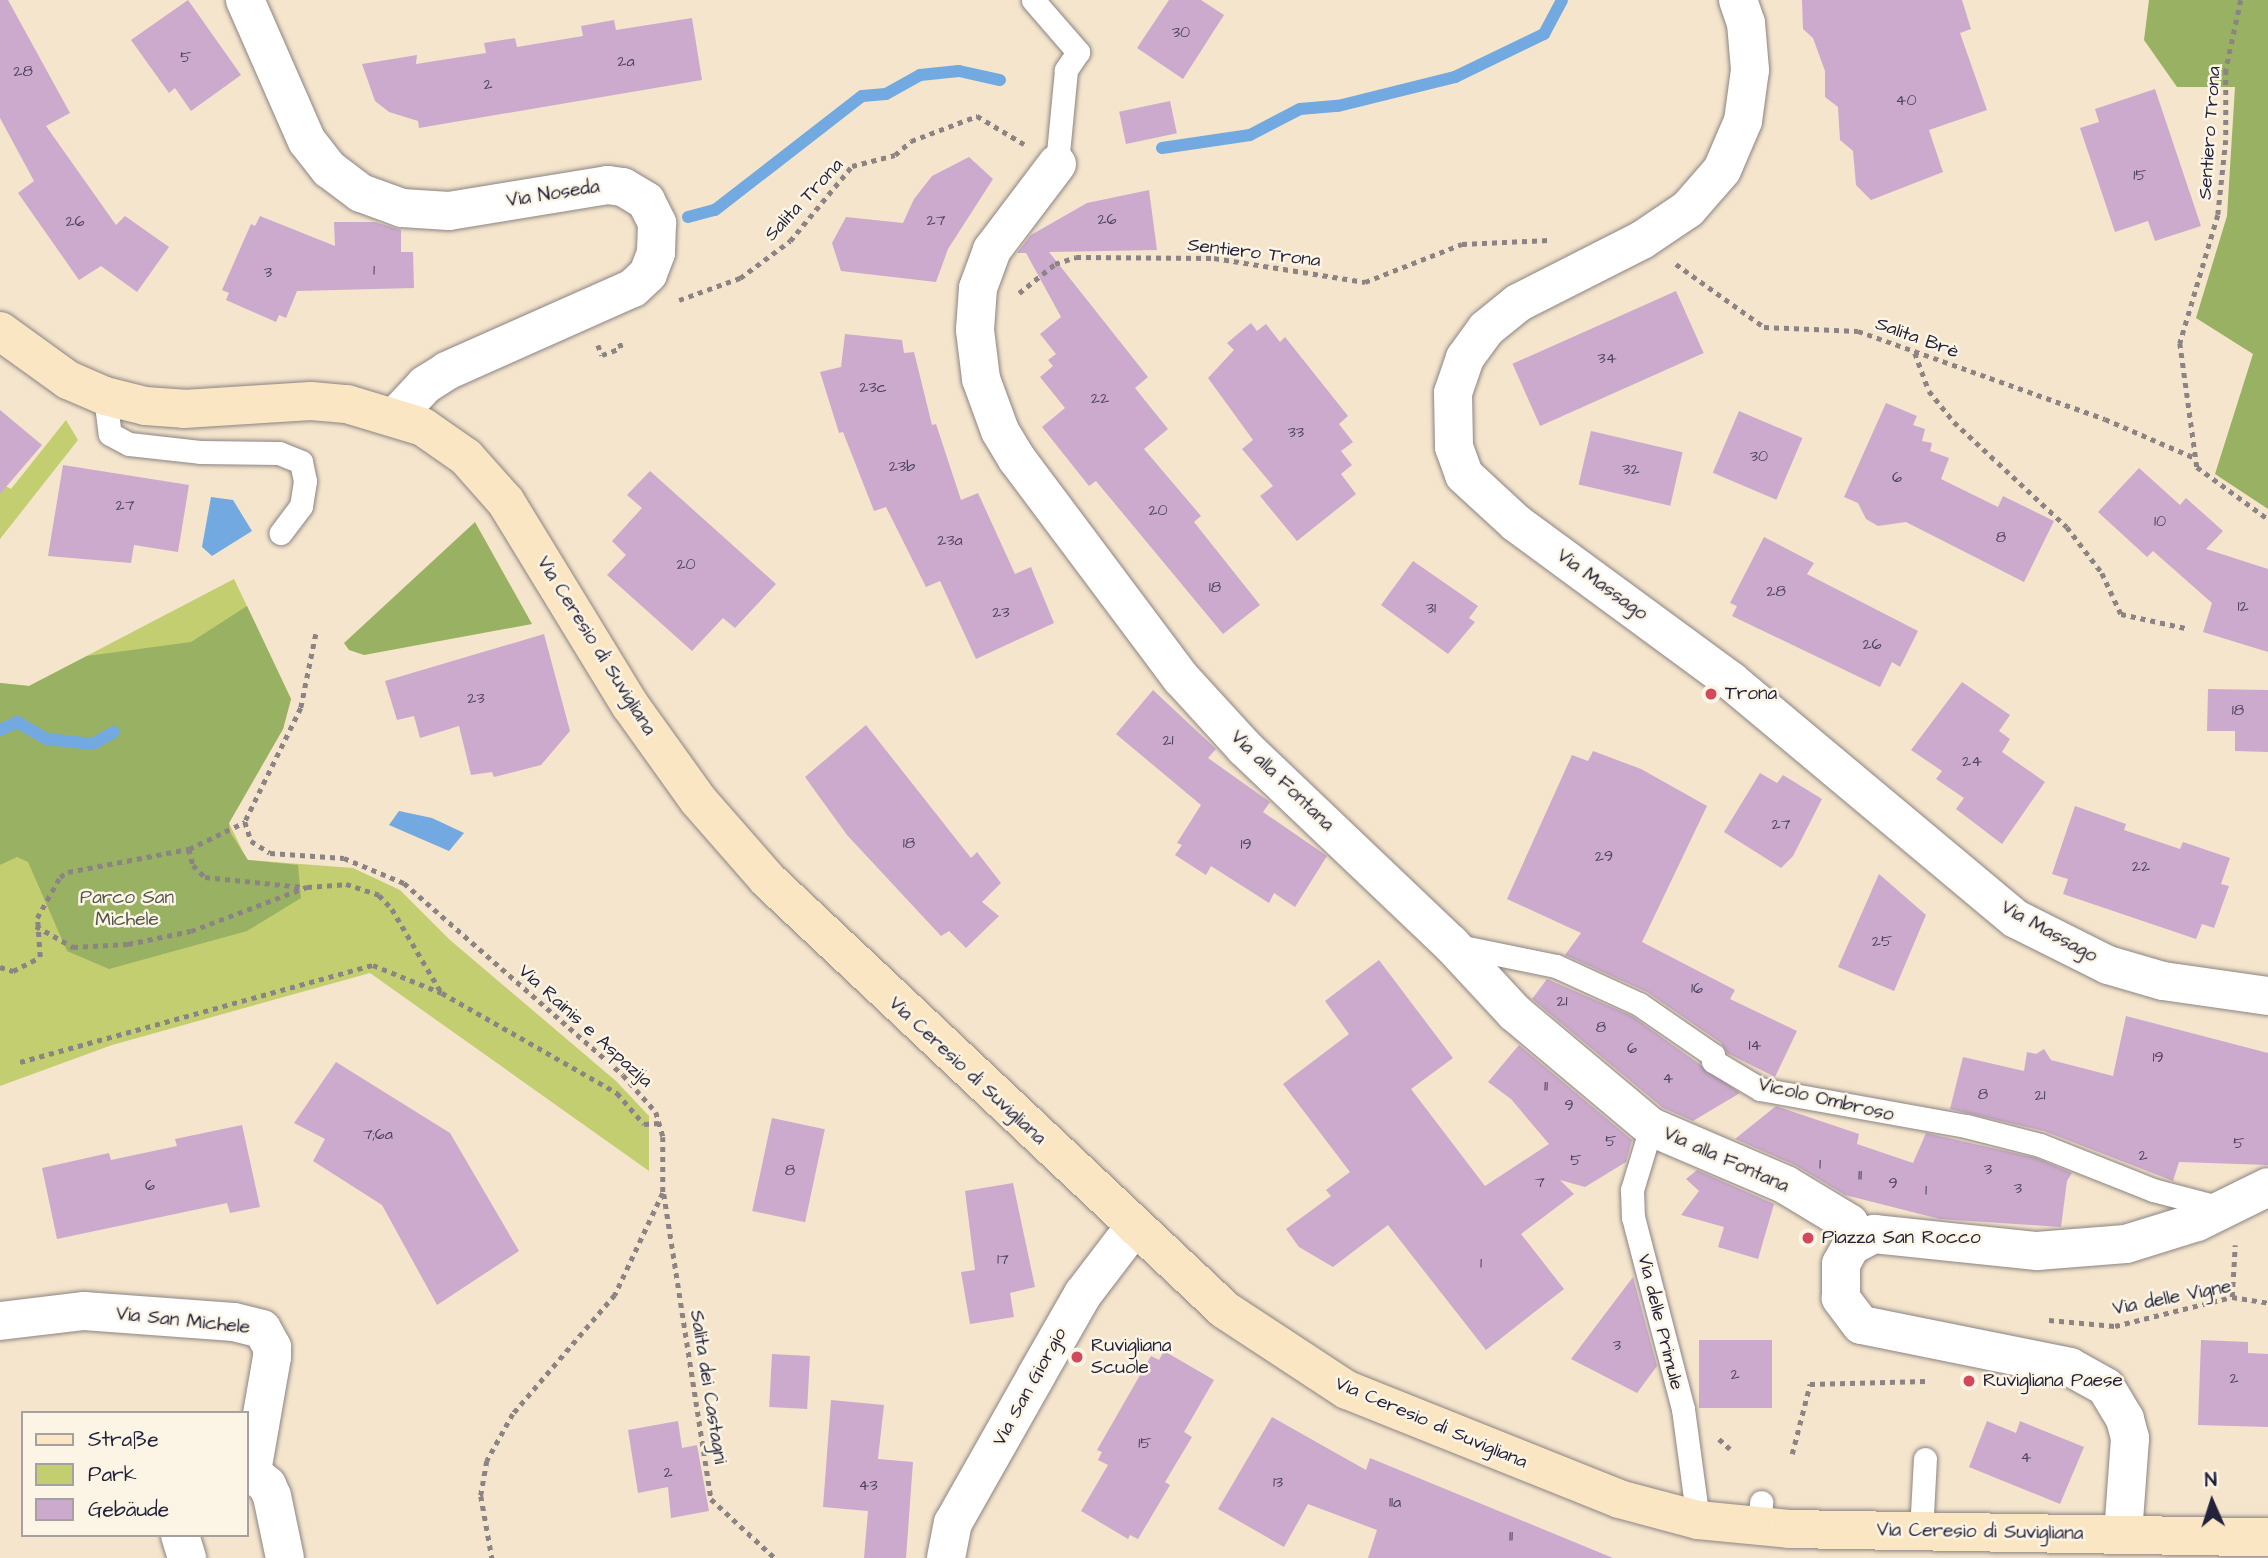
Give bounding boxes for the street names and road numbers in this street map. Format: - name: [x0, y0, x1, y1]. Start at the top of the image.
- street label: Sentiero Trona: [2194, 65, 2226, 201]
- street label: Salita Trona: [760, 154, 848, 246]
- street label: Via Noseda: [505, 175, 601, 213]
- street label: Sentiero Trona: [1186, 234, 1322, 272]
- street label: Salita Brè: [1872, 312, 1962, 364]
- street label: Via Massago: [1552, 544, 1652, 626]
- street label: Via Ceresio di Suvigliana: [532, 552, 660, 740]
- street label: Via alla Fontana: [1226, 726, 1338, 836]
- street label: Via Massago: [1997, 896, 2101, 968]
- street label: Via Rainis e Aspazija: [513, 960, 657, 1092]
- street label: Via Ceresio di Suvigliana: [884, 992, 1050, 1150]
- street label: Vicolo Ombroso: [1756, 1073, 1896, 1127]
- street label: Via alla Fontana: [1660, 1122, 1792, 1198]
- street label: Via delle Primule: [1632, 1252, 1688, 1392]
- street label: Via delle Vigne: [2111, 1275, 2233, 1321]
- street label: Via San Michele: [115, 1303, 251, 1339]
- street label: Salita dei Castagni: [685, 1308, 731, 1466]
- street label: Via San Giorgio: [988, 1324, 1072, 1450]
- street label: Via Ceresio di Suvigliana: [1331, 1372, 1531, 1474]
- street label: Via Ceresio di Suvigliana: [1877, 1519, 2083, 1545]

